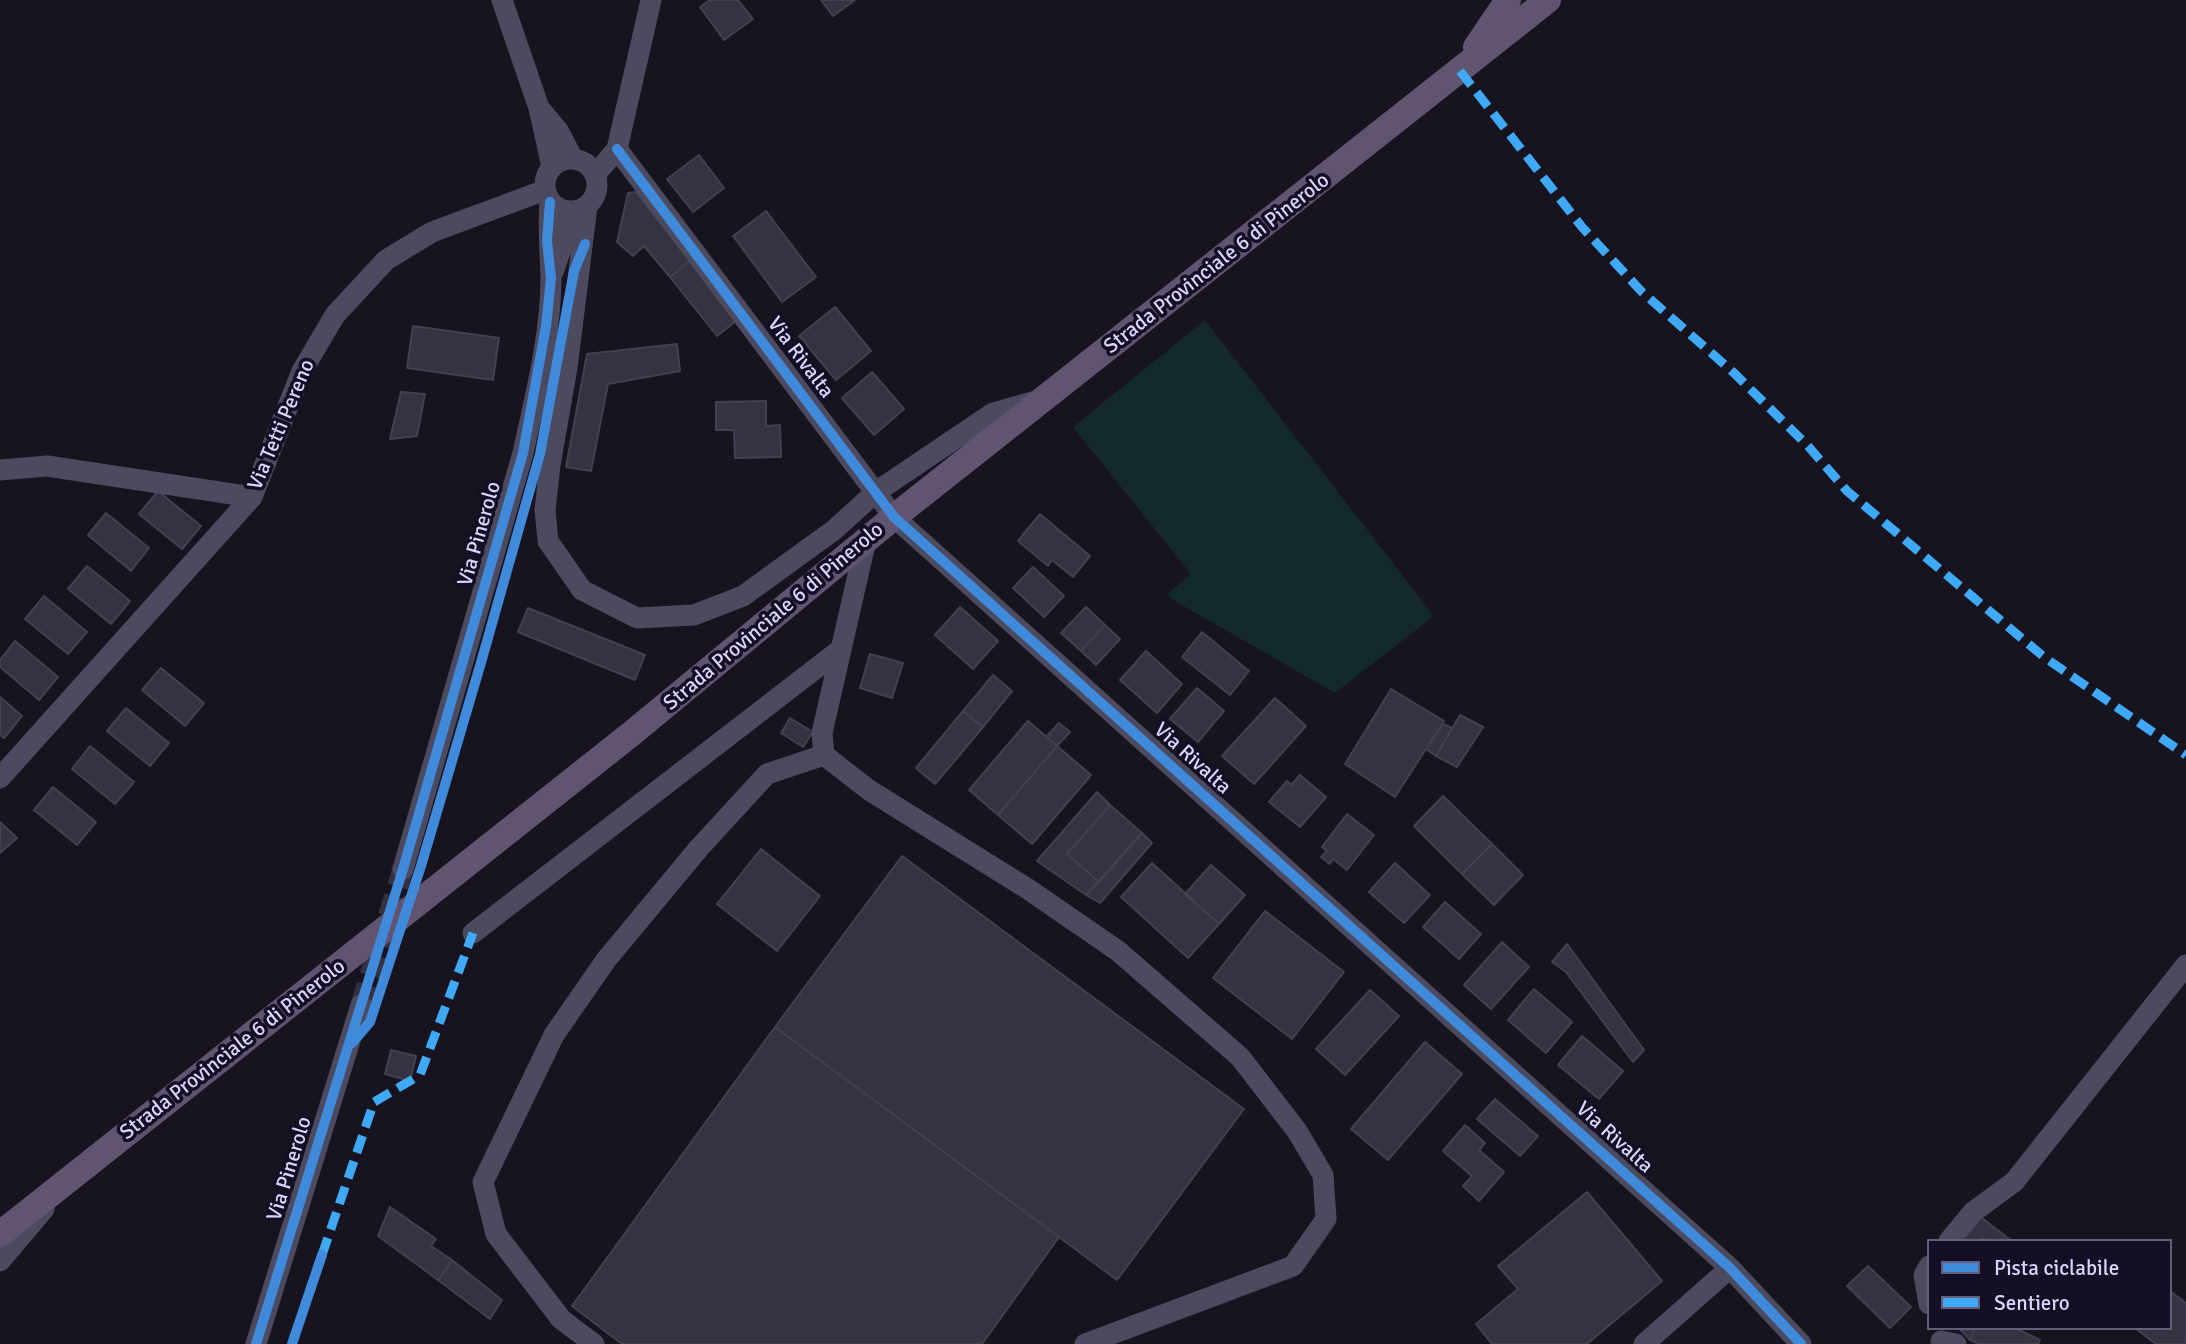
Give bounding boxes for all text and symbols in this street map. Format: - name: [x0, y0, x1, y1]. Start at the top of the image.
- street label: Strada Provinciale 6 di Pinerolo: [1099, 168, 1335, 360]
- street label: Via Rivalta: [761, 312, 839, 404]
- street label: Via Tetti Pereno: [243, 356, 321, 494]
- street label: Via Pinerolo: [453, 479, 507, 589]
- street label: Strada Provinciale 6 di Pinerolo: [659, 518, 889, 716]
- street label: Via Rivalta: [1148, 718, 1236, 800]
- street label: Strada Provinciale 6 di Pinerolo: [115, 954, 351, 1146]
- street label: Via Rivalta: [1570, 1097, 1658, 1179]
- street label: Via Pinerolo: [262, 1114, 318, 1224]
- legend: [1927, 1239, 2172, 1330]
- text: Pista ciclabile: [1994, 1255, 2119, 1281]
- text: Sentiero: [1994, 1290, 2070, 1316]

